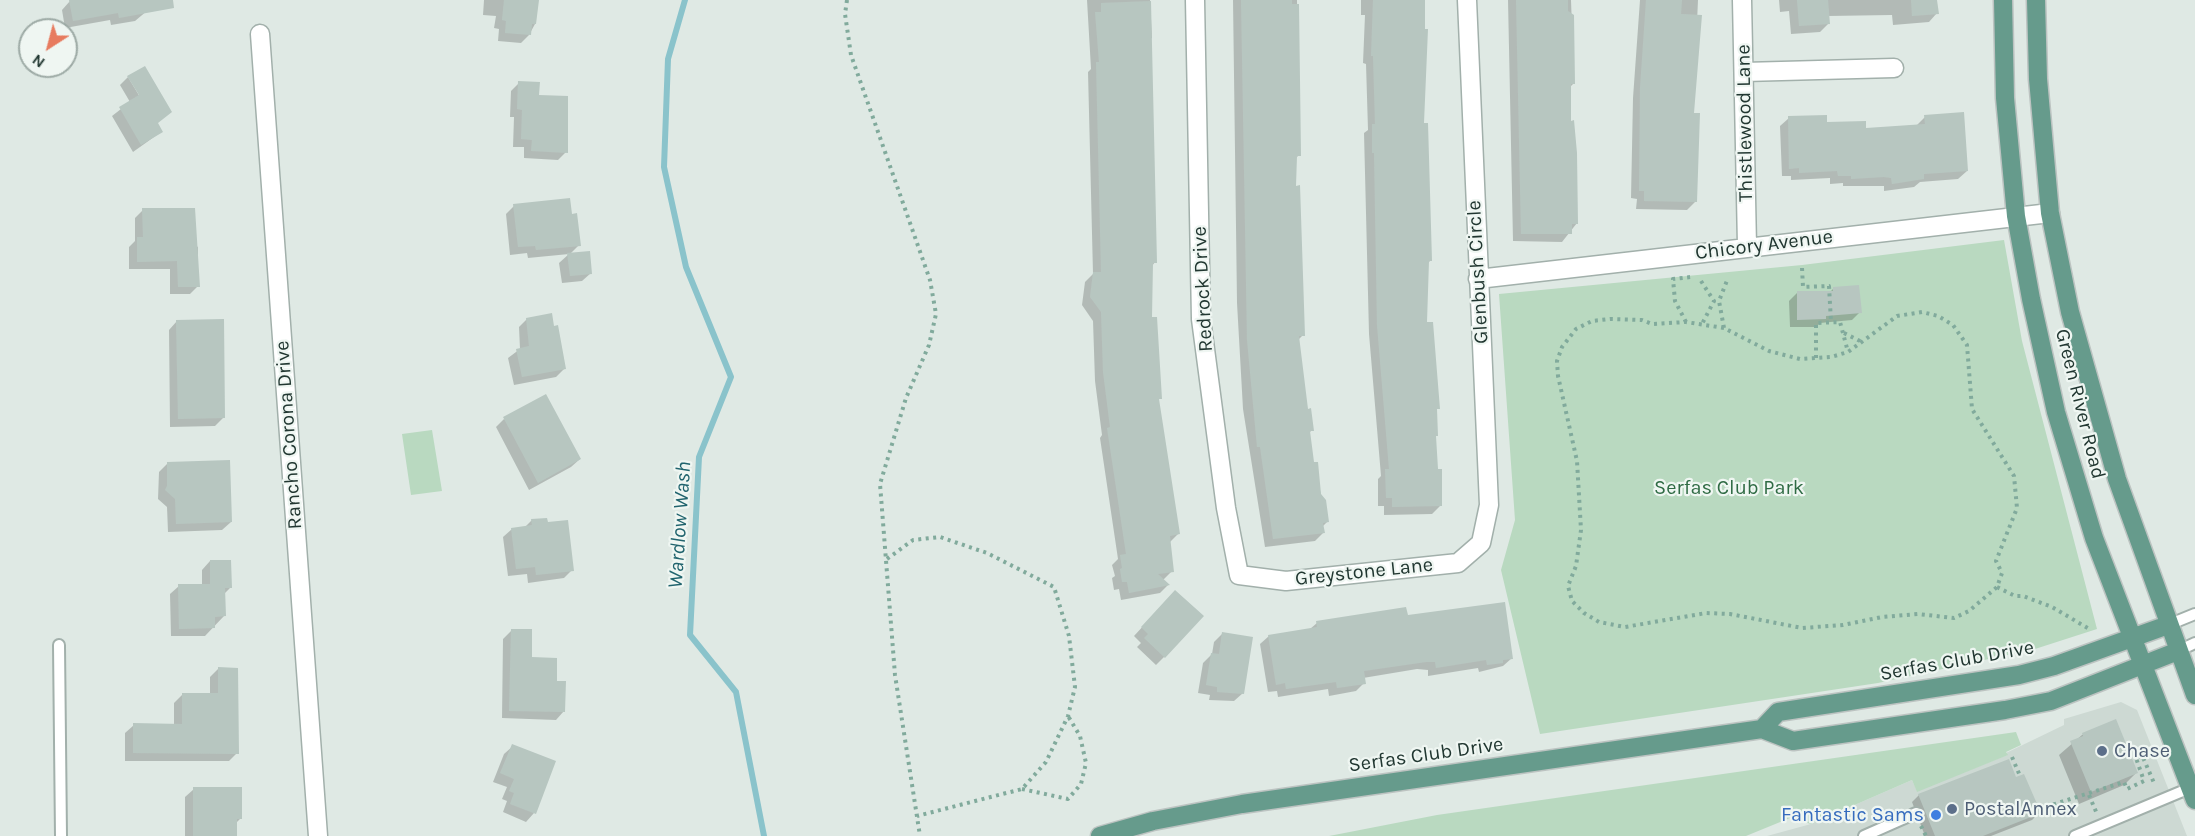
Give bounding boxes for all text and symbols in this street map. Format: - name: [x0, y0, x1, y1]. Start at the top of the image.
- north arrow: [18, 18, 78, 78]
- street label: Thistlewood Lane: [1732, 44, 1758, 202]
- text: N: [28, 50, 49, 72]
- street label: Glenbush Circle: [1462, 200, 1494, 344]
- street label: Chicory Avenue: [1694, 225, 1834, 265]
- street label: Redrock Drive: [1188, 226, 1218, 352]
- street label: Green River Road: [2050, 326, 2110, 482]
- street label: Rancho Corona Drive: [270, 340, 308, 530]
- water label: Wardlow Wash: [663, 461, 697, 589]
- park label: Serfas Club Park: [1654, 476, 1804, 500]
- street label: Greystone Lane: [1294, 553, 1434, 591]
- street label: Serfas Club Drive: [1878, 636, 2036, 686]
- street label: Serfas Club Drive: [1347, 732, 1505, 778]
- place label: Chase: [2114, 739, 2170, 763]
- marker: Chase: [2095, 744, 2109, 758]
- place label: PostalAnnex: [1964, 797, 2077, 821]
- marker: PostalAnnex: [1945, 802, 1959, 816]
- place label: Fantastic Sams: [1781, 803, 1924, 827]
- marker: Fantastic Sams: [1929, 808, 1943, 822]

